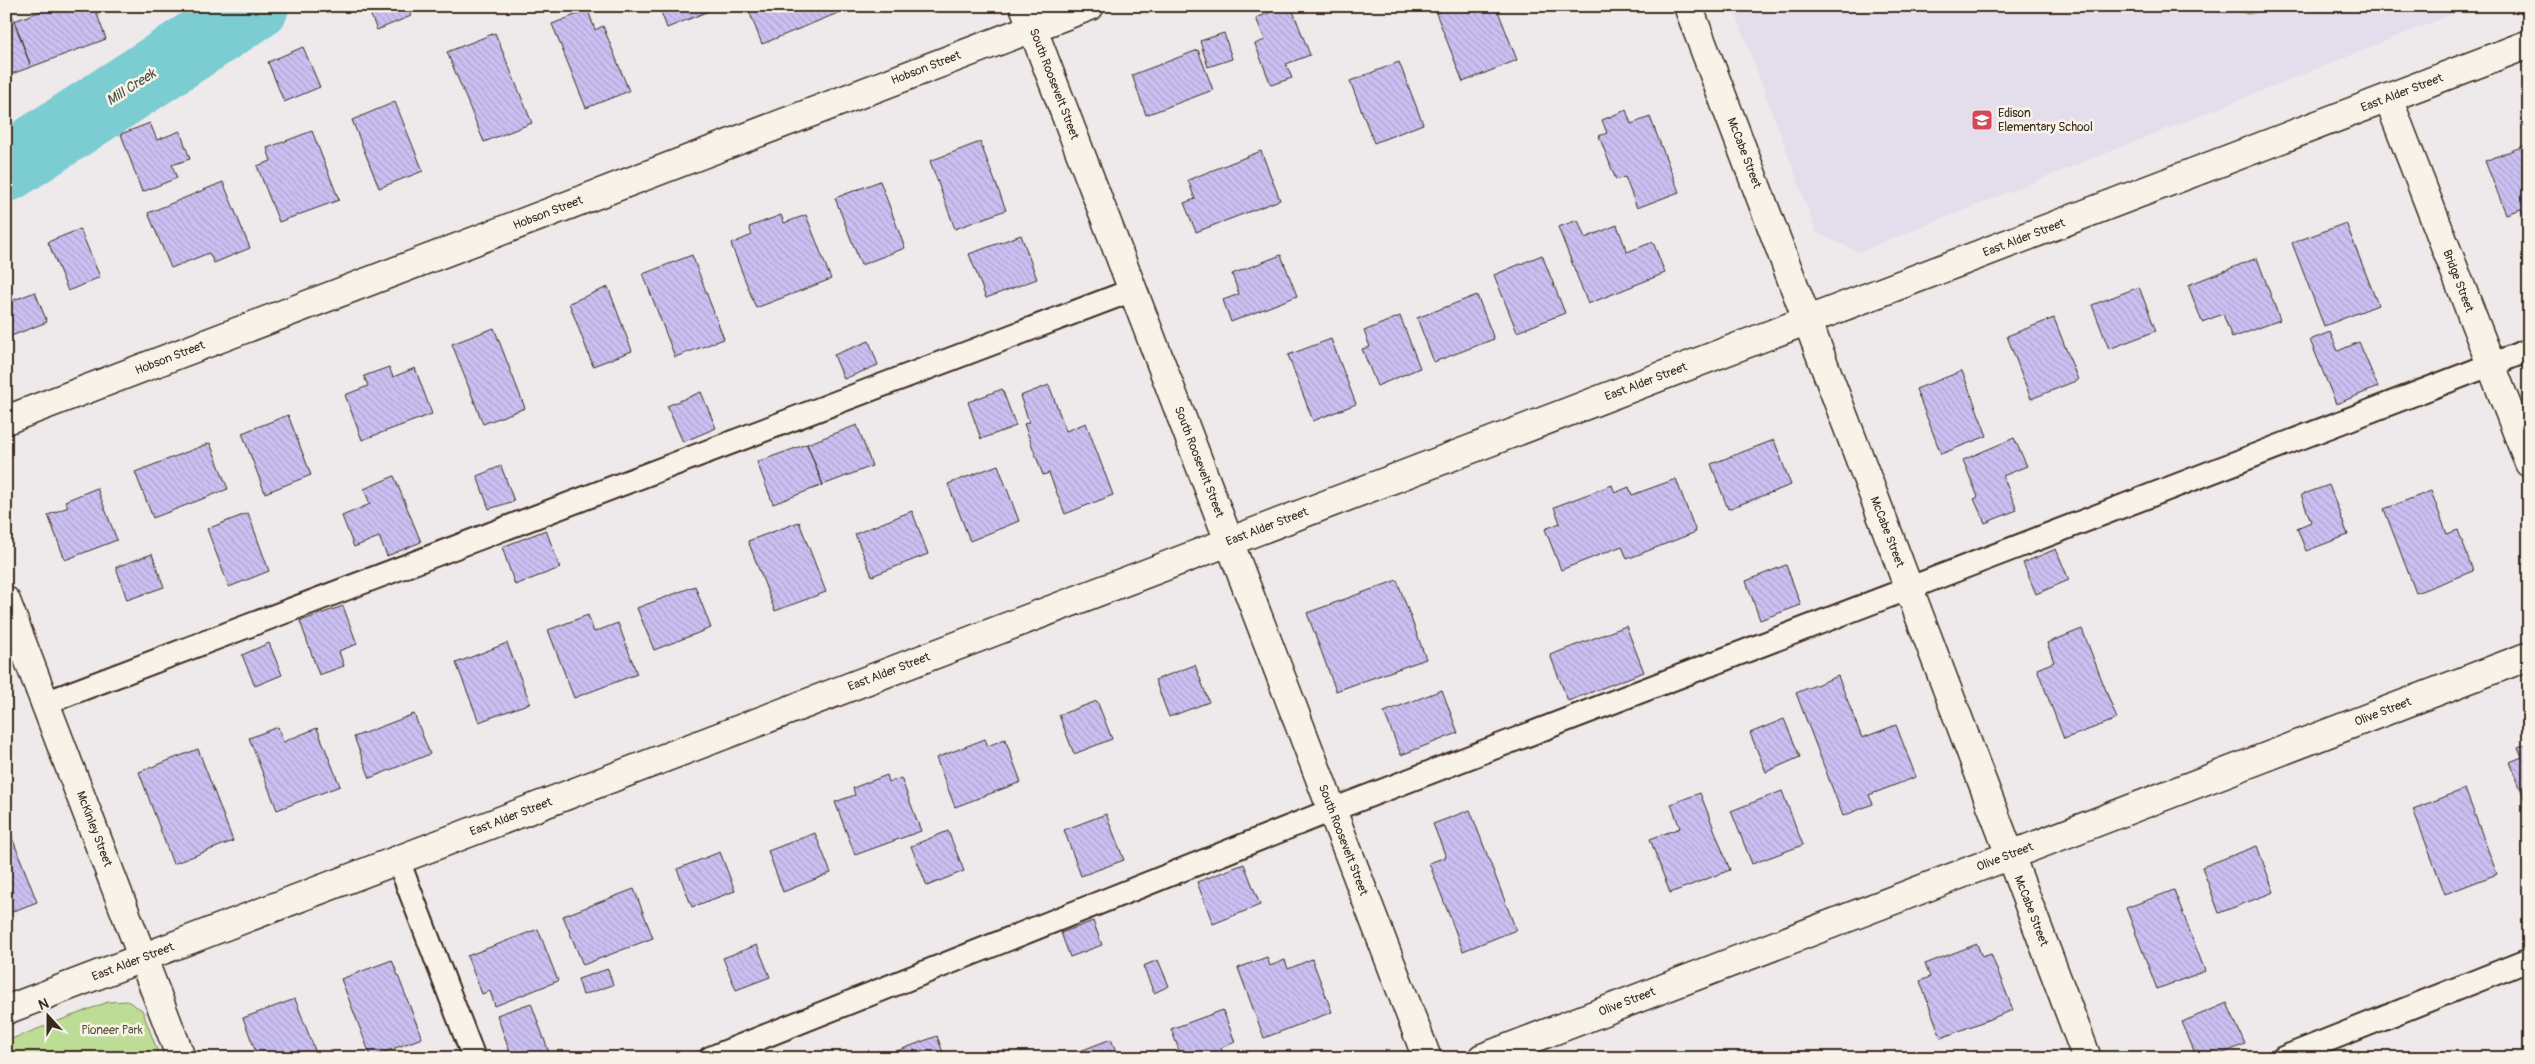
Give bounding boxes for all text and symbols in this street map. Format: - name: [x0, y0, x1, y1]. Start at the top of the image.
- street label: South Roosevelt Street: [1026, 26, 1082, 142]
- street label: Hobson Street: [889, 48, 963, 88]
- water label: Mill Creek: [103, 64, 160, 109]
- street label: East Alder Street: [2359, 70, 2445, 116]
- place label: Edison Elementary School: [1998, 106, 2093, 135]
- school or university icon: Edison Elementary School: [1970, 108, 1994, 132]
- street label: McCabe Street: [1724, 115, 1764, 191]
- street label: Hobson Street: [511, 193, 585, 233]
- street label: East Alder Street: [1981, 215, 2067, 261]
- street label: Bridge Street: [2439, 247, 2477, 315]
- street label: Hobson Street: [133, 338, 207, 378]
- street label: East Alder Street: [1603, 359, 1689, 405]
- street label: South Roosevelt Street: [1171, 404, 1227, 520]
- street label: McCabe Street: [1867, 494, 1907, 570]
- street label: East Alder Street: [1224, 504, 1310, 550]
- street label: East Alder Street: [846, 649, 932, 695]
- street label: Olive Street: [2353, 694, 2414, 730]
- street label: South Roosevelt Street: [1315, 782, 1371, 898]
- street label: McKinley Street: [73, 789, 115, 869]
- street label: East Alder Street: [468, 794, 554, 840]
- street label: Olive Street: [1975, 839, 2036, 875]
- street label: McCabe Street: [2011, 873, 2051, 949]
- street label: East Alder Street: [90, 939, 176, 985]
- street label: Olive Street: [1597, 984, 1658, 1020]
- north arrow: [22, 992, 72, 1042]
- text: N: [36, 995, 51, 1014]
- park label: Pioneer Park: [81, 1023, 143, 1038]

